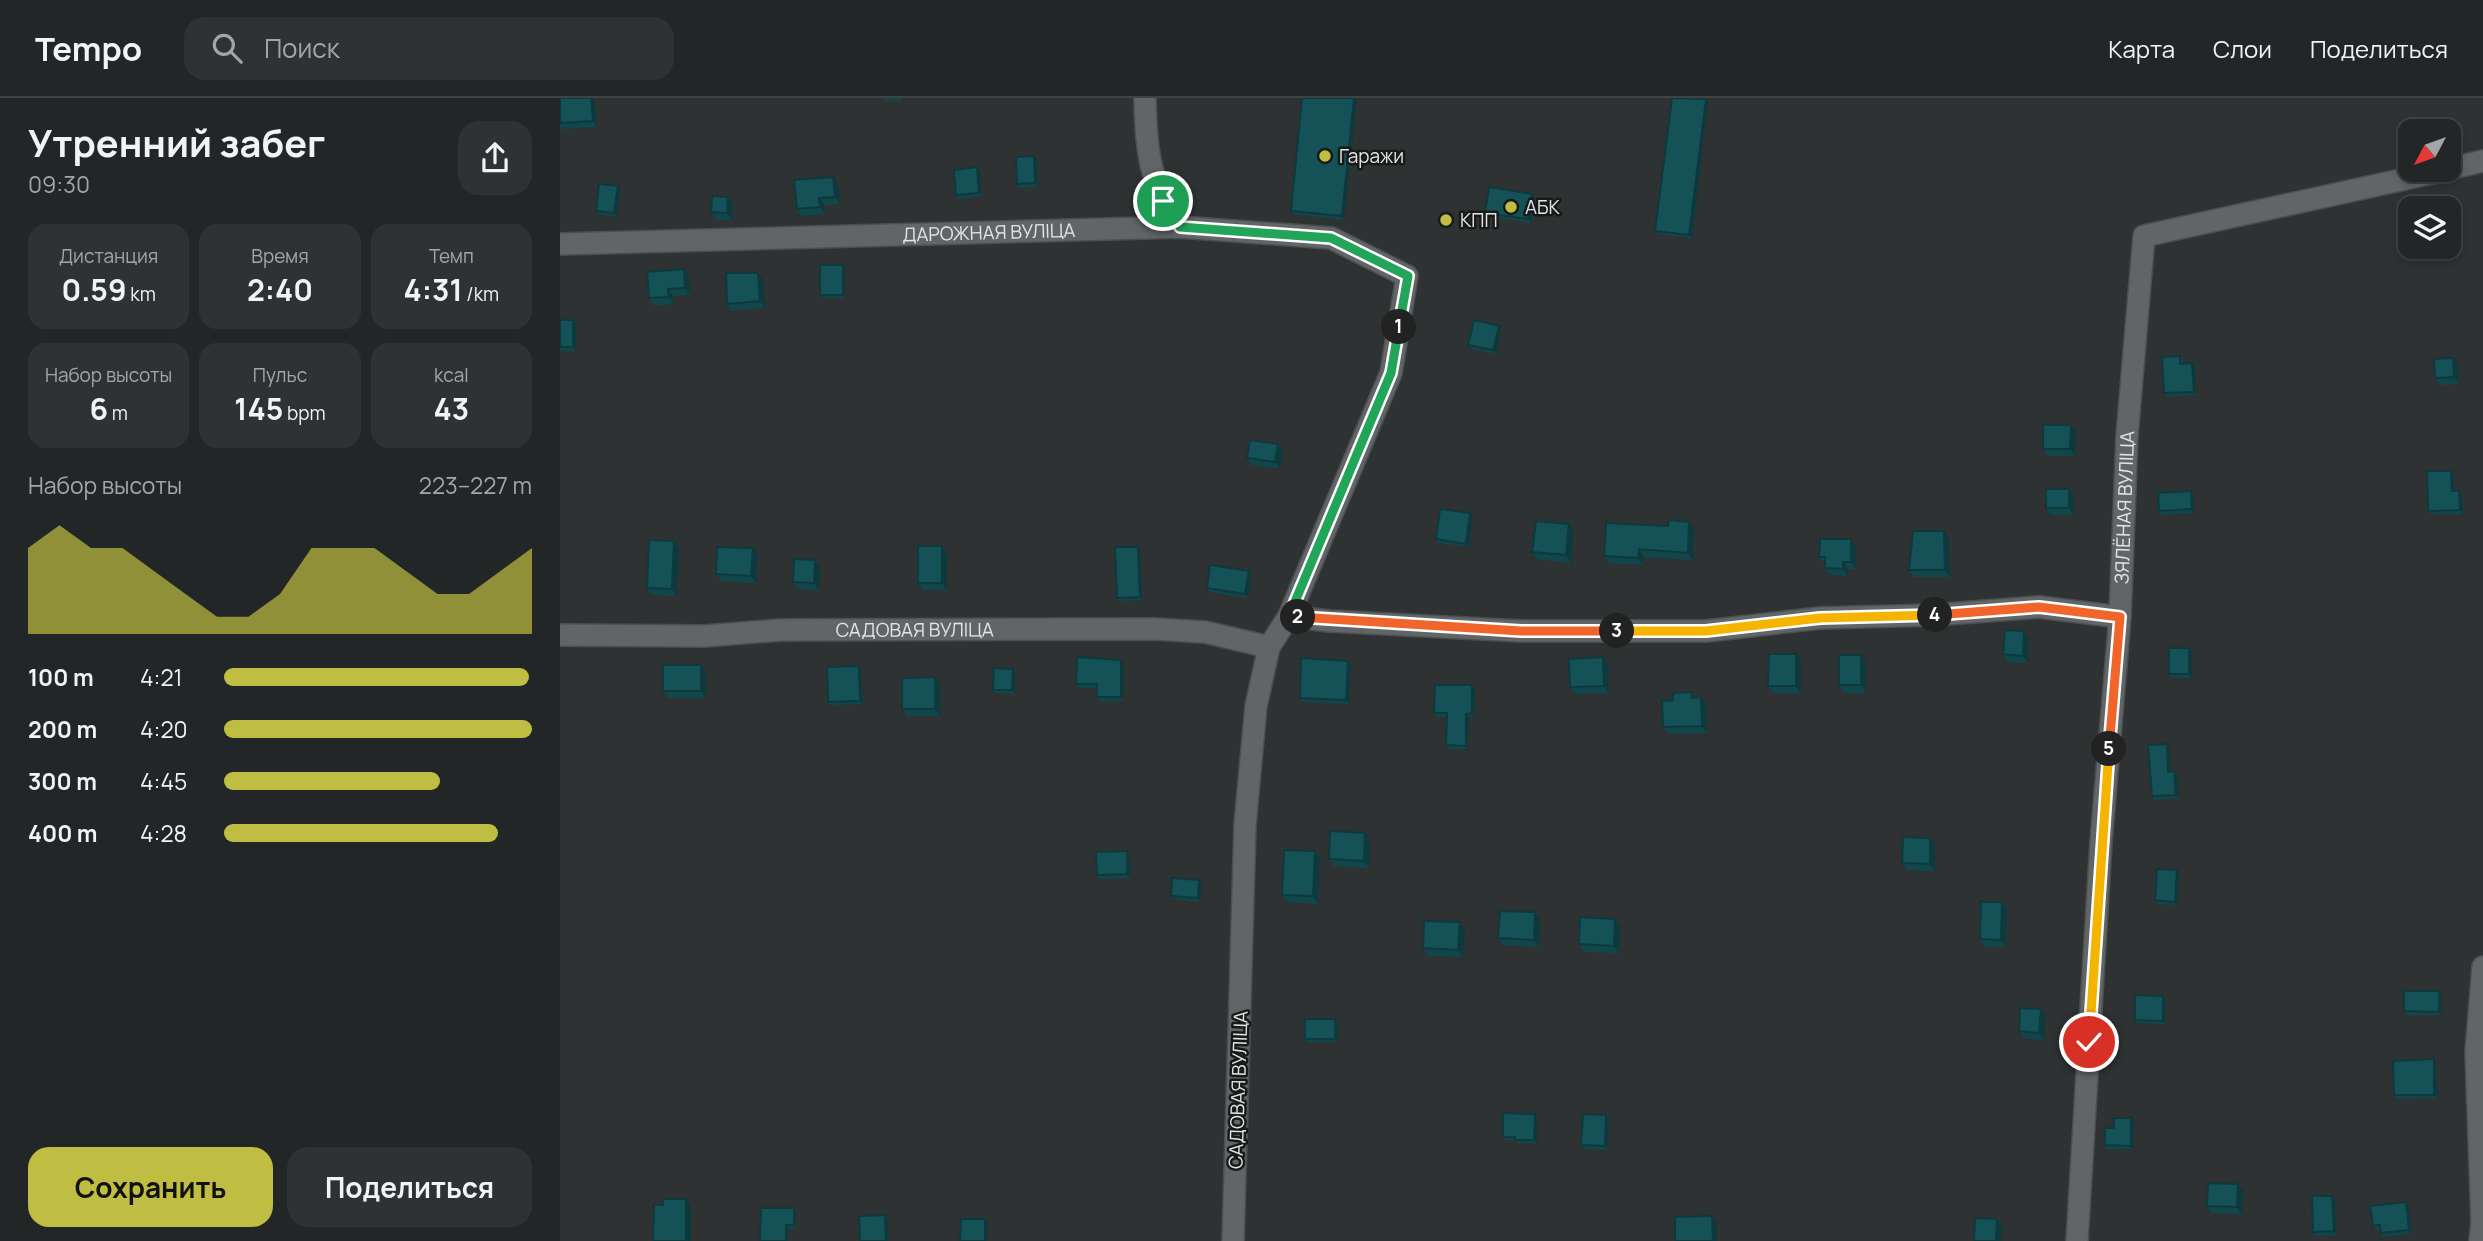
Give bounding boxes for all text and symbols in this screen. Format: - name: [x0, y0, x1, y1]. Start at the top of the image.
- search box: [184, 17, 674, 80]
- text: Tempo: [35, 26, 142, 71]
- icon: search: [208, 29, 246, 67]
- text: Поиск: [264, 30, 340, 66]
- text: Карта: [2108, 32, 2175, 65]
- text: Слои: [2213, 32, 2272, 65]
- text: Поделиться: [2310, 32, 2448, 65]
- text: Утренний забег: [28, 116, 325, 168]
- north arrow: [2398, 119, 2460, 182]
- map controls: [2398, 119, 2461, 259]
- button: share: [458, 121, 532, 195]
- place label: Гаражи: [1339, 143, 1404, 169]
- marker: Гаражи: [1317, 148, 1333, 164]
- text: 09:30: [28, 168, 90, 200]
- pin: [1133, 171, 1193, 231]
- icon: arrive: [1144, 182, 1182, 220]
- place label: АБК: [1525, 194, 1561, 220]
- button: layers: [2398, 196, 2461, 259]
- marker: АБК: [1503, 199, 1519, 215]
- place label: КПП: [1460, 207, 1498, 233]
- marker: КПП: [1438, 212, 1454, 228]
- street label: ДАРОЖНАЯ ВУЛІЦА: [902, 217, 1076, 248]
- text: Дистанция: [59, 243, 158, 269]
- text: Время: [251, 243, 309, 269]
- text: Темп: [429, 243, 474, 269]
- text: 0.59: [61, 269, 127, 310]
- text: 2:40: [247, 269, 313, 310]
- text: 4:31: [403, 269, 463, 310]
- text: km: [127, 281, 156, 307]
- text: /km: [463, 281, 499, 307]
- pin: 1: [1382, 310, 1416, 344]
- text: 1: [1394, 313, 1403, 339]
- text: Набор высоты: [45, 362, 172, 388]
- text: Пульс: [253, 362, 307, 388]
- text: kcal: [434, 362, 469, 388]
- text: 6: [89, 388, 108, 429]
- text: 145: [234, 388, 283, 429]
- text: 43: [433, 388, 469, 429]
- text: m: [108, 400, 128, 426]
- text: bpm: [283, 400, 326, 426]
- street label: ЗЯЛЁНАЯ ВУЛІЦА: [2108, 430, 2140, 585]
- text: Набор высоты: [28, 469, 182, 501]
- text: 223–227 m: [419, 469, 532, 501]
- pin: 4: [1918, 598, 1952, 632]
- pin: 2: [1280, 600, 1316, 634]
- text: 4: [1929, 601, 1940, 627]
- text: 2: [1292, 603, 1303, 629]
- pin: 3: [1600, 614, 1634, 648]
- street label: САДОВАЯ ВУЛІЦА: [836, 616, 994, 643]
- text: 3: [1611, 617, 1622, 643]
- text: 100 m: [28, 661, 94, 693]
- text: 4:21: [140, 661, 183, 693]
- text: 200 m: [28, 713, 97, 745]
- text: 4:20: [140, 713, 188, 745]
- pin: 5: [2092, 732, 2126, 766]
- text: 5: [2103, 735, 2114, 761]
- text: 300 m: [28, 765, 97, 797]
- text: 4:45: [140, 765, 187, 797]
- text: 400 m: [28, 817, 98, 849]
- text: 4:28: [140, 817, 187, 849]
- street label: САДОВАЯ ВУЛІЦА: [1222, 1011, 1254, 1169]
- pin: [2059, 1012, 2119, 1072]
- icon: check: [2070, 1023, 2108, 1061]
- button: Сохранить: [28, 1147, 273, 1227]
- button: Поделиться: [287, 1147, 532, 1227]

